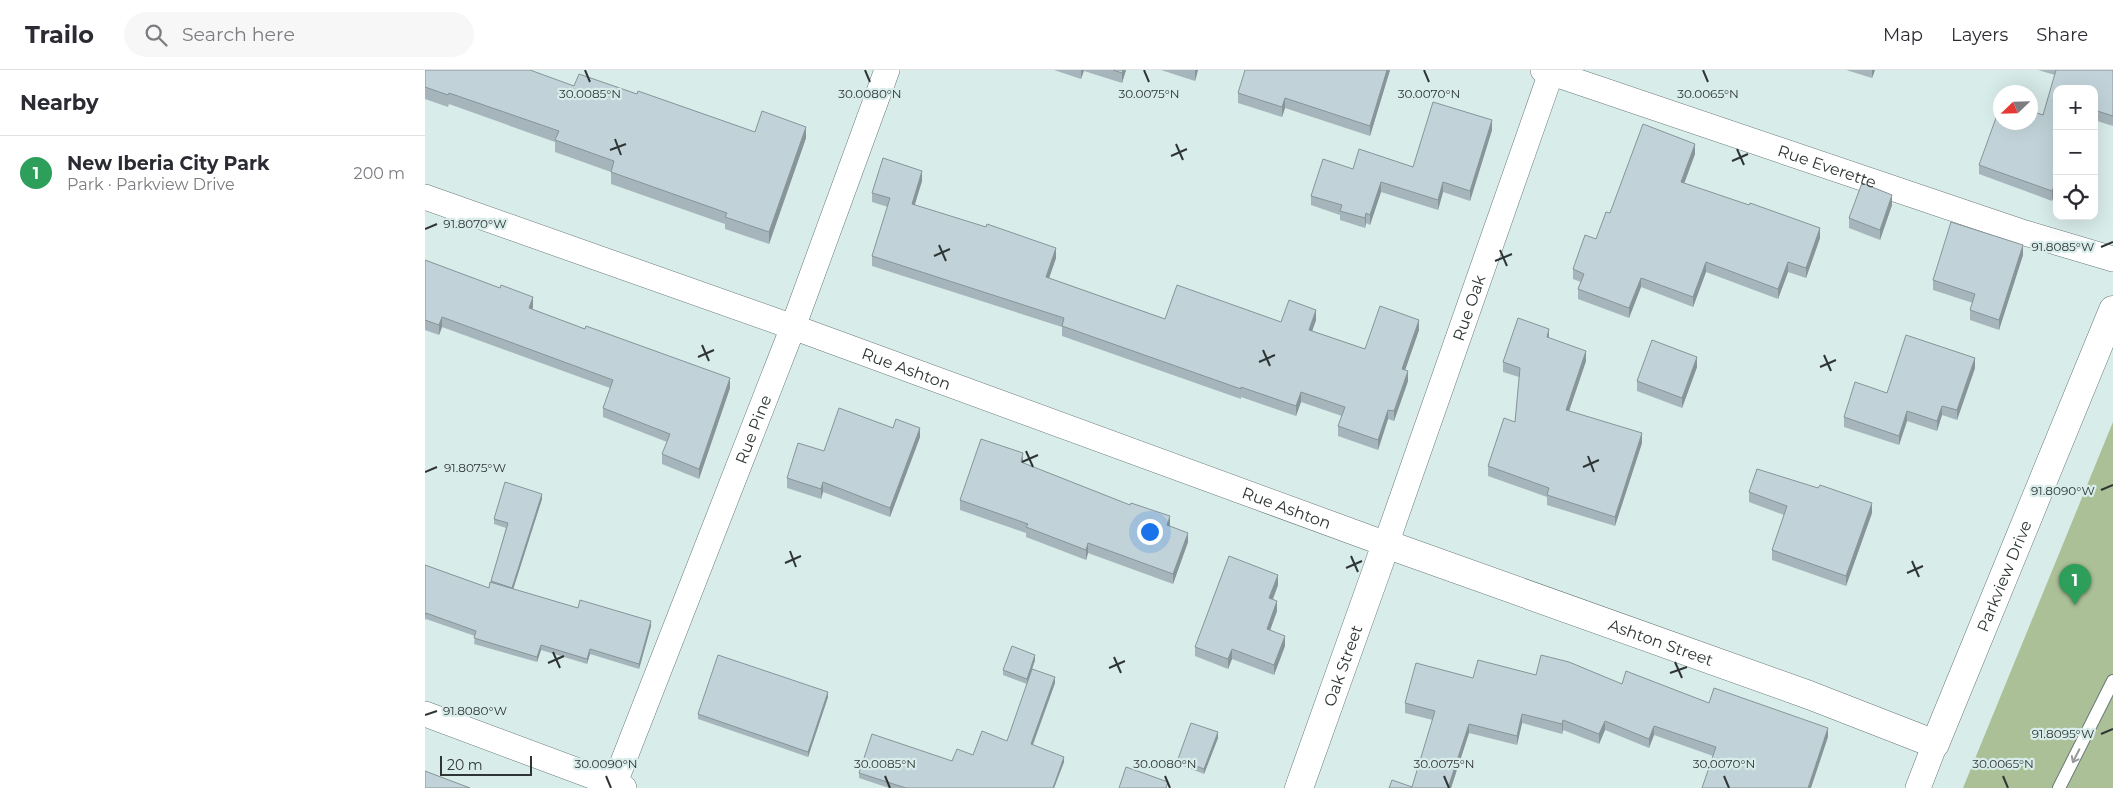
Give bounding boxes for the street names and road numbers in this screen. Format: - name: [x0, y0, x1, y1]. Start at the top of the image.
- street label: Rue Everette: [1775, 141, 1879, 192]
- street label: Rue Oak: [1449, 272, 1490, 344]
- street label: Rue Ashton: [859, 344, 953, 394]
- street label: Rue Pine: [731, 392, 776, 467]
- street label: Rue Ashton: [1239, 483, 1334, 533]
- street label: Parkview Drive: [1973, 518, 2036, 635]
- street label: Ashton Street: [1606, 615, 1716, 670]
- street label: Oak Street: [1320, 622, 1367, 709]

